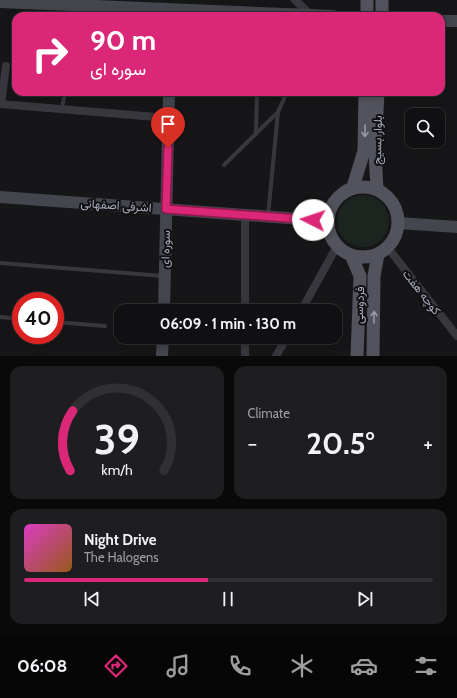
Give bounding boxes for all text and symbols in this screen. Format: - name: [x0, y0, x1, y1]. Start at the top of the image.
- text: 90 m: [90, 23, 156, 57]
- icon: right: [24, 28, 76, 80]
- text: سوره ای: [90, 58, 146, 80]
- pin: [151, 107, 185, 148]
- map controls: [405, 108, 445, 148]
- button: search: [405, 108, 445, 148]
- icon: arrive: [157, 113, 179, 135]
- street label: بلوار بسیج: [369, 115, 387, 165]
- one-way arrow: [361, 124, 369, 137]
- street label: اشرفی اصفهانی: [80, 195, 152, 216]
- position arrow: [292, 199, 334, 241]
- street label: سوره ای: [157, 230, 174, 268]
- street label: کوچه هفت: [399, 266, 444, 318]
- street label: فردوسی: [351, 286, 368, 324]
- speed limit sign: 40: [12, 292, 64, 344]
- one-way arrow: [370, 311, 378, 324]
- text: 06:09 · 1 min · 130 m: [160, 315, 296, 333]
- text: Climate: [248, 405, 290, 421]
- text: 39: [94, 413, 140, 463]
- text: 20.5°: [306, 425, 374, 462]
- text: −: [248, 430, 257, 457]
- text: +: [423, 430, 433, 457]
- text: km/h: [101, 460, 132, 478]
- text: Night Drive: [84, 531, 157, 549]
- text: The Halogens: [84, 549, 159, 565]
- icon: previous: [81, 588, 103, 610]
- icon: pause: [217, 588, 239, 610]
- icon: next: [354, 588, 376, 610]
- icon: directions: [102, 652, 130, 680]
- icon: music: [164, 652, 192, 680]
- icon: phone: [226, 652, 254, 680]
- icon: climate: [288, 652, 316, 680]
- icon: car: [350, 652, 378, 680]
- icon: filters: [412, 652, 440, 680]
- text: 06:08: [17, 655, 67, 677]

